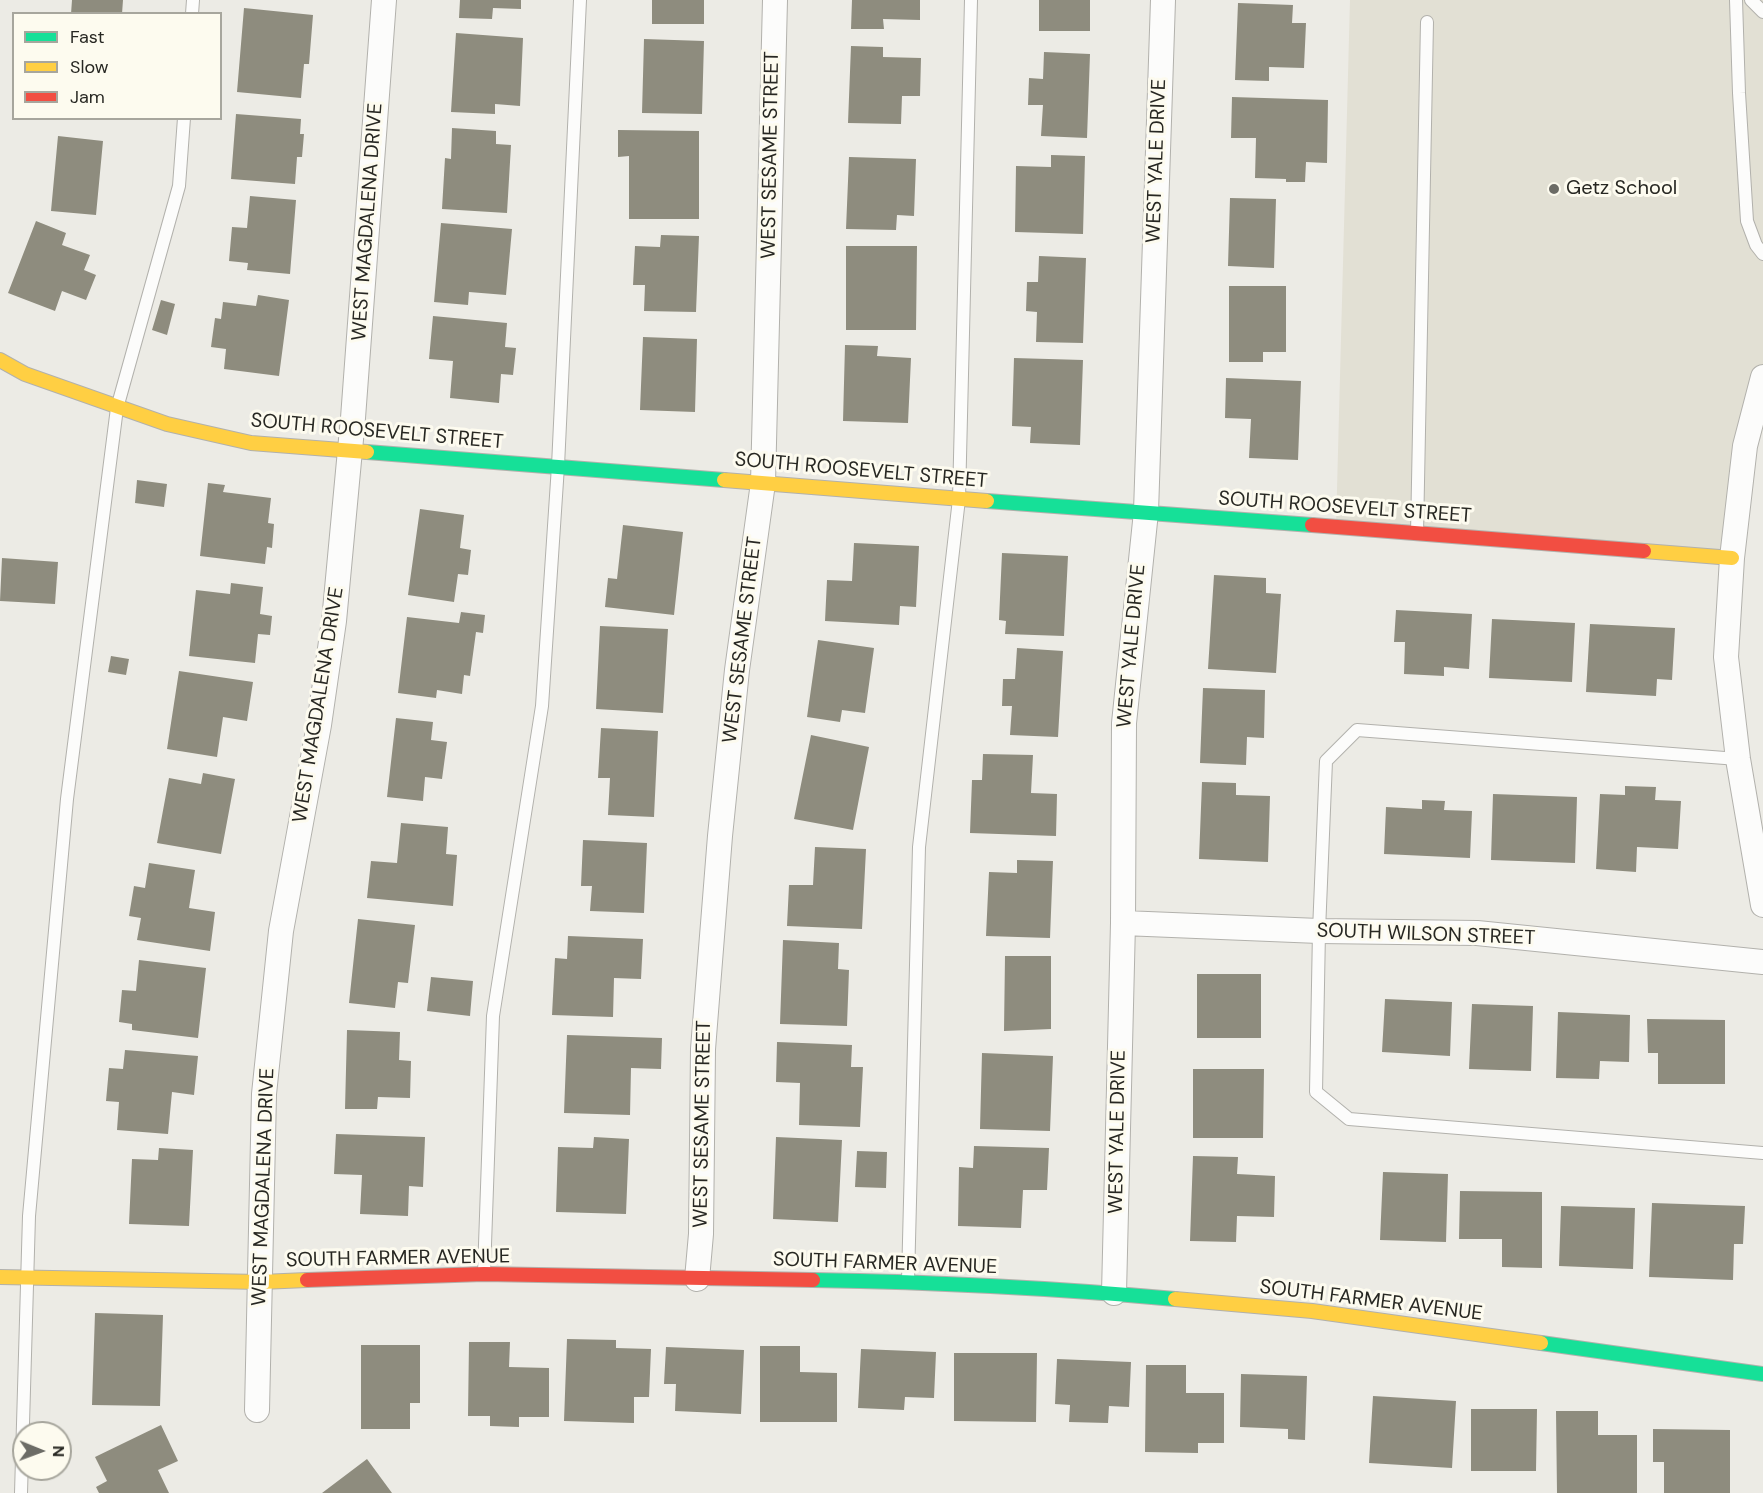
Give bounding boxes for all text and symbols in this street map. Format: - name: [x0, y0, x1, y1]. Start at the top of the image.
- legend: [12, 12, 222, 120]
- text: Fast: [70, 25, 105, 49]
- street label: WEST SESAME STREET: [757, 51, 785, 259]
- text: Slow: [70, 55, 109, 79]
- street label: WEST YALE DRIVE: [1142, 79, 1172, 243]
- text: Jam: [70, 85, 105, 109]
- street label: WEST MAGDALENA DRIVE: [348, 102, 388, 342]
- place label: Getz School: [1566, 177, 1677, 201]
- marker: Getz School: [1547, 182, 1561, 196]
- street label: SOUTH ROOSEVELT STREET: [250, 409, 504, 455]
- street label: SOUTH ROOSEVELT STREET: [734, 448, 988, 494]
- street label: SOUTH ROOSEVELT STREET: [1218, 487, 1472, 529]
- street label: WEST SESAME STREET: [718, 535, 768, 745]
- street label: WEST YALE DRIVE: [1113, 563, 1151, 729]
- street label: WEST MAGDALENA DRIVE: [289, 585, 349, 825]
- street label: SOUTH WILSON STREET: [1316, 919, 1536, 951]
- street label: WEST SESAME STREET: [689, 1020, 717, 1228]
- street label: WEST YALE DRIVE: [1105, 1050, 1131, 1214]
- street label: WEST MAGDALENA DRIVE: [248, 1068, 280, 1306]
- street label: SOUTH FARMER AVENUE: [286, 1245, 510, 1273]
- street label: SOUTH FARMER AVENUE: [772, 1248, 998, 1280]
- street label: SOUTH FARMER AVENUE: [1258, 1275, 1484, 1327]
- north arrow: [12, 1421, 72, 1481]
- text: N: [48, 1445, 69, 1457]

